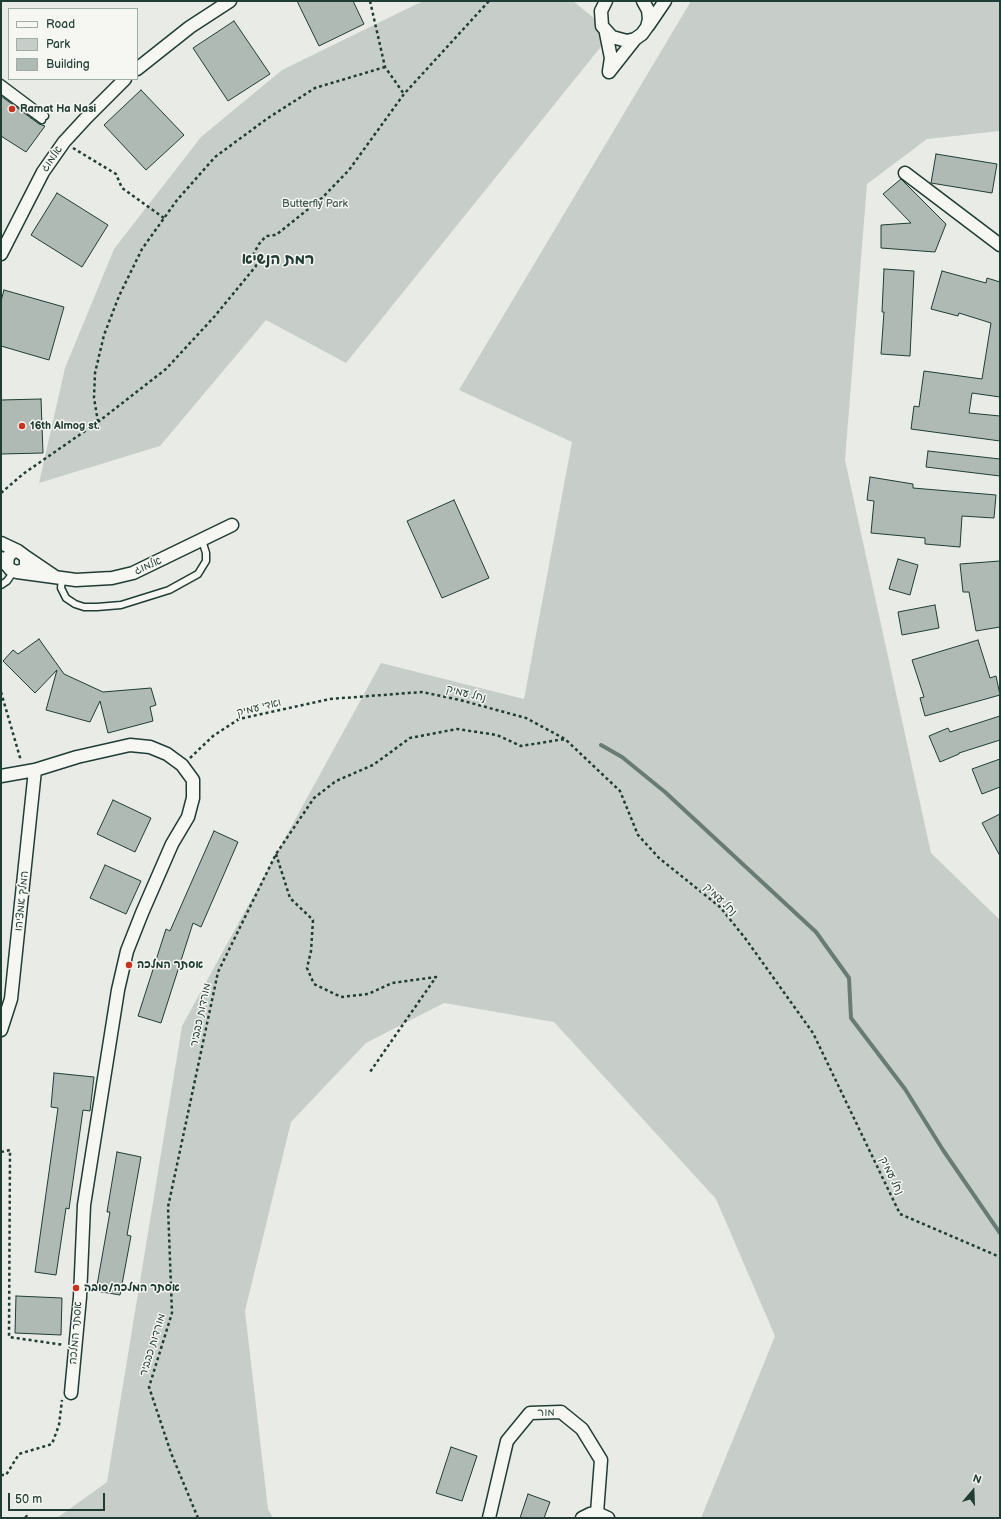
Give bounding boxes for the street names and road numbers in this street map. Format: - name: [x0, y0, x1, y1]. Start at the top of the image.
- street label: אלמוג: [38, 143, 66, 175]
- street label: אלמוג: [132, 554, 164, 578]
- street label: נחל עמיק: [445, 683, 487, 705]
- street label: ואדי עמיק: [235, 696, 283, 720]
- street label: המלך אמציהו: [12, 870, 32, 932]
- street label: נחל עמיק: [701, 881, 739, 919]
- street label: מורדות כבביר: [188, 982, 214, 1048]
- street label: נחל עמיק: [876, 1155, 906, 1197]
- street label: אסתר המלכה: [67, 1301, 85, 1365]
- street label: מורדות כבביר: [137, 1312, 169, 1378]
- street label: מור: [537, 1406, 555, 1420]

